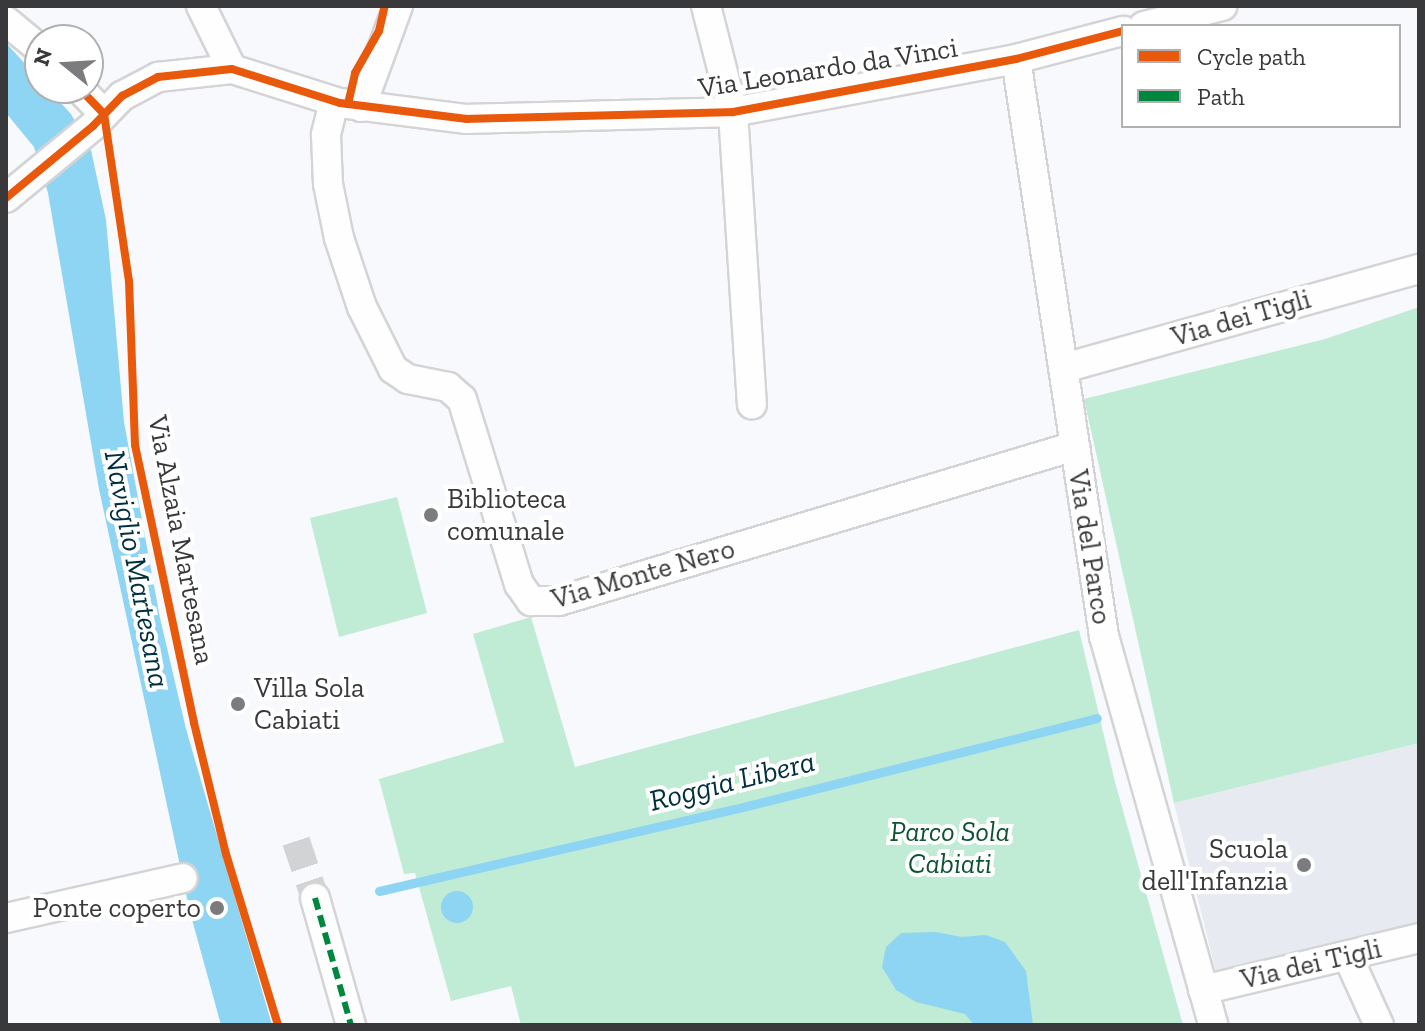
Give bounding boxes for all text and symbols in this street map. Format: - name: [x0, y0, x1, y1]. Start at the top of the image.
- north arrow: [24, 24, 104, 104]
- legend: [1121, 24, 1401, 128]
- street label: Via Leonardo da Vinci: [695, 31, 961, 105]
- text: Cycle path: [1197, 42, 1306, 71]
- text: N: [27, 45, 58, 69]
- text: Path: [1197, 82, 1245, 111]
- street label: Via dei Tigli: [1167, 282, 1315, 354]
- street label: Via Alzaia Martesana: [140, 412, 222, 668]
- water label: Naviglio Martesana: [96, 447, 178, 691]
- street label: Via del Parco: [1061, 467, 1119, 627]
- place label: Biblioteca comunale: [447, 482, 566, 548]
- marker: Biblioteca comunale: [422, 506, 440, 524]
- street label: Via Monte Nero: [548, 532, 738, 616]
- place label: Villa Sola Cabiati: [254, 671, 364, 737]
- marker: Villa Sola Cabiati: [229, 695, 247, 713]
- water label: Roggia Libera: [646, 743, 818, 819]
- park label: Parco Sola Cabiati: [890, 815, 1010, 881]
- place label: Scuola dell'Infanzia: [1142, 832, 1288, 898]
- marker: Scuola dell'Infanzia: [1295, 856, 1313, 874]
- place label: Ponte coperto: [33, 891, 201, 925]
- marker: Ponte coperto: [208, 899, 226, 917]
- street label: Via dei Tigli: [1237, 931, 1385, 997]

